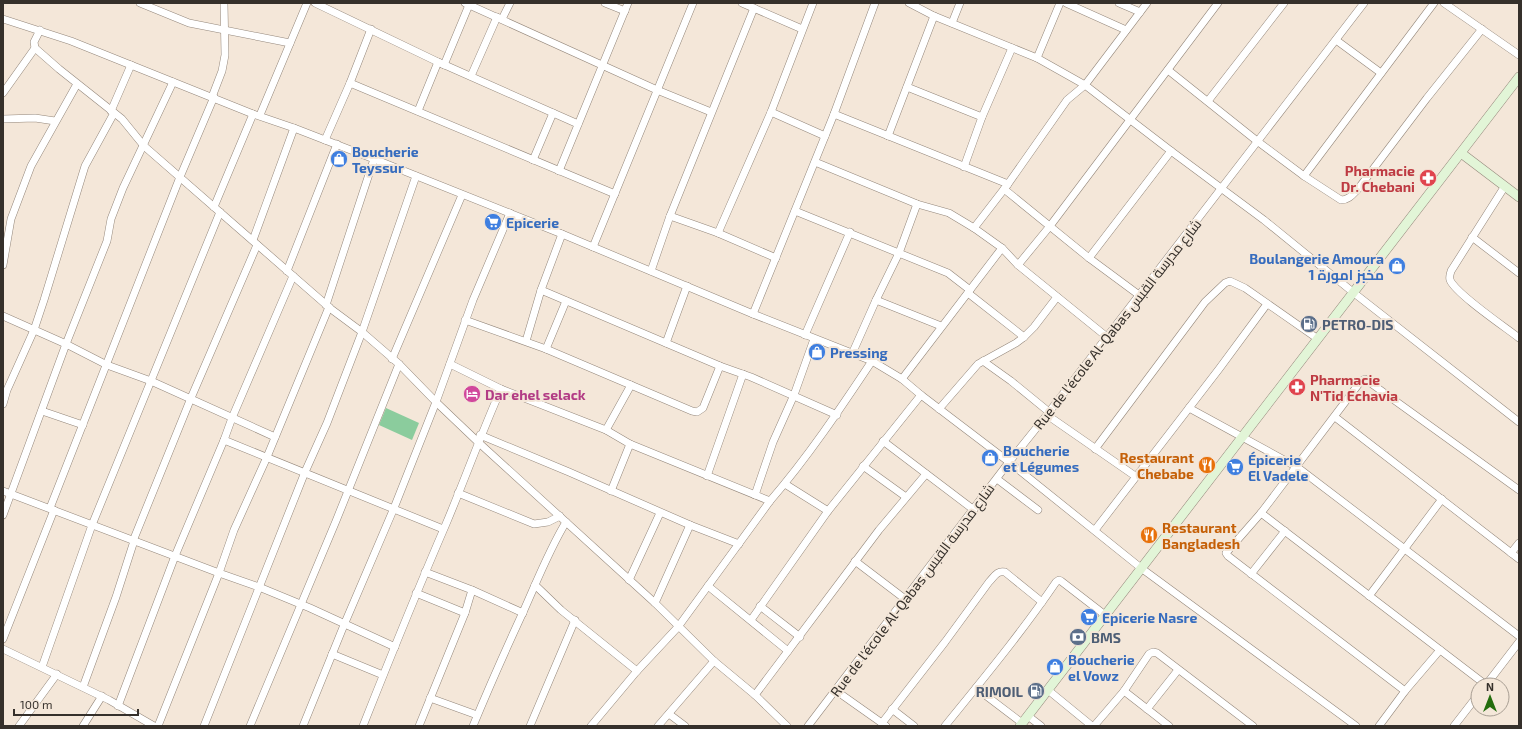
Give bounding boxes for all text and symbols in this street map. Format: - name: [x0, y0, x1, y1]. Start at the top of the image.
- place label: Boucherie Teyssur: [352, 143, 419, 176]
- shop icon: Boucherie Teyssur: [329, 149, 349, 169]
- place label: Pharmacie Dr. Chebani: [1341, 162, 1415, 195]
- pharmacy icon: Pharmacie Dr. Chebani: [1418, 168, 1438, 188]
- supermarket icon: Epicerie: [483, 212, 503, 232]
- place label: Epicerie: [506, 214, 559, 231]
- street label: Rue de l'école Al-Qabas شارع مدرسة القبس: [1030, 215, 1205, 433]
- place label: Boulangerie Amoura 1 مخبز امورة: [1249, 250, 1384, 284]
- shop icon: Boulangerie Amoura 1 مخبز امورة: [1387, 256, 1407, 276]
- fuel station icon: PETRO-DIS: [1299, 314, 1319, 334]
- place label: PETRO-DIS: [1322, 316, 1393, 333]
- shop icon: Pressing: [807, 342, 827, 362]
- place label: Pressing: [830, 344, 888, 361]
- place label: Pharmacie N'Tid Echavia: [1310, 371, 1398, 404]
- pharmacy icon: Pharmacie N'Tid Echavia: [1287, 377, 1307, 397]
- hotel icon: Dar ehel selack: [462, 384, 482, 404]
- place label: Dar ehel selack: [485, 386, 586, 403]
- place label: Boucherie et Légumes: [1003, 442, 1079, 475]
- shop icon: Boucherie et Légumes: [980, 448, 1000, 468]
- place label: Restaurant Chebabe: [1120, 449, 1194, 482]
- place label: Épicerie El Vadele: [1248, 451, 1308, 484]
- restaurant icon: Restaurant Chebabe: [1197, 455, 1217, 475]
- supermarket icon: Épicerie El Vadele: [1225, 457, 1245, 477]
- street label: Rue de l'école Al-Qabas شارع مدرسة القبس: [826, 480, 999, 700]
- place label: Restaurant Bangladesh: [1162, 519, 1240, 552]
- restaurant icon: Restaurant Bangladesh: [1139, 525, 1159, 545]
- supermarket icon: Epicerie Nasre: [1079, 607, 1099, 627]
- place label: Epicerie Nasre: [1102, 609, 1197, 626]
- bank icon: BMS: [1068, 627, 1088, 647]
- place label: BMS: [1091, 629, 1121, 646]
- place label: Boucherie el Vowz: [1068, 651, 1135, 684]
- shop icon: Boucherie el Vowz: [1045, 657, 1065, 677]
- north arrow: [1470, 677, 1510, 717]
- text: N: [1486, 680, 1494, 693]
- fuel station icon: RIMOIL: [1026, 681, 1046, 701]
- place label: RIMOIL: [976, 683, 1023, 700]
- scale bar: [14, 691, 138, 717]
- text: 100 m: [20, 697, 52, 711]

